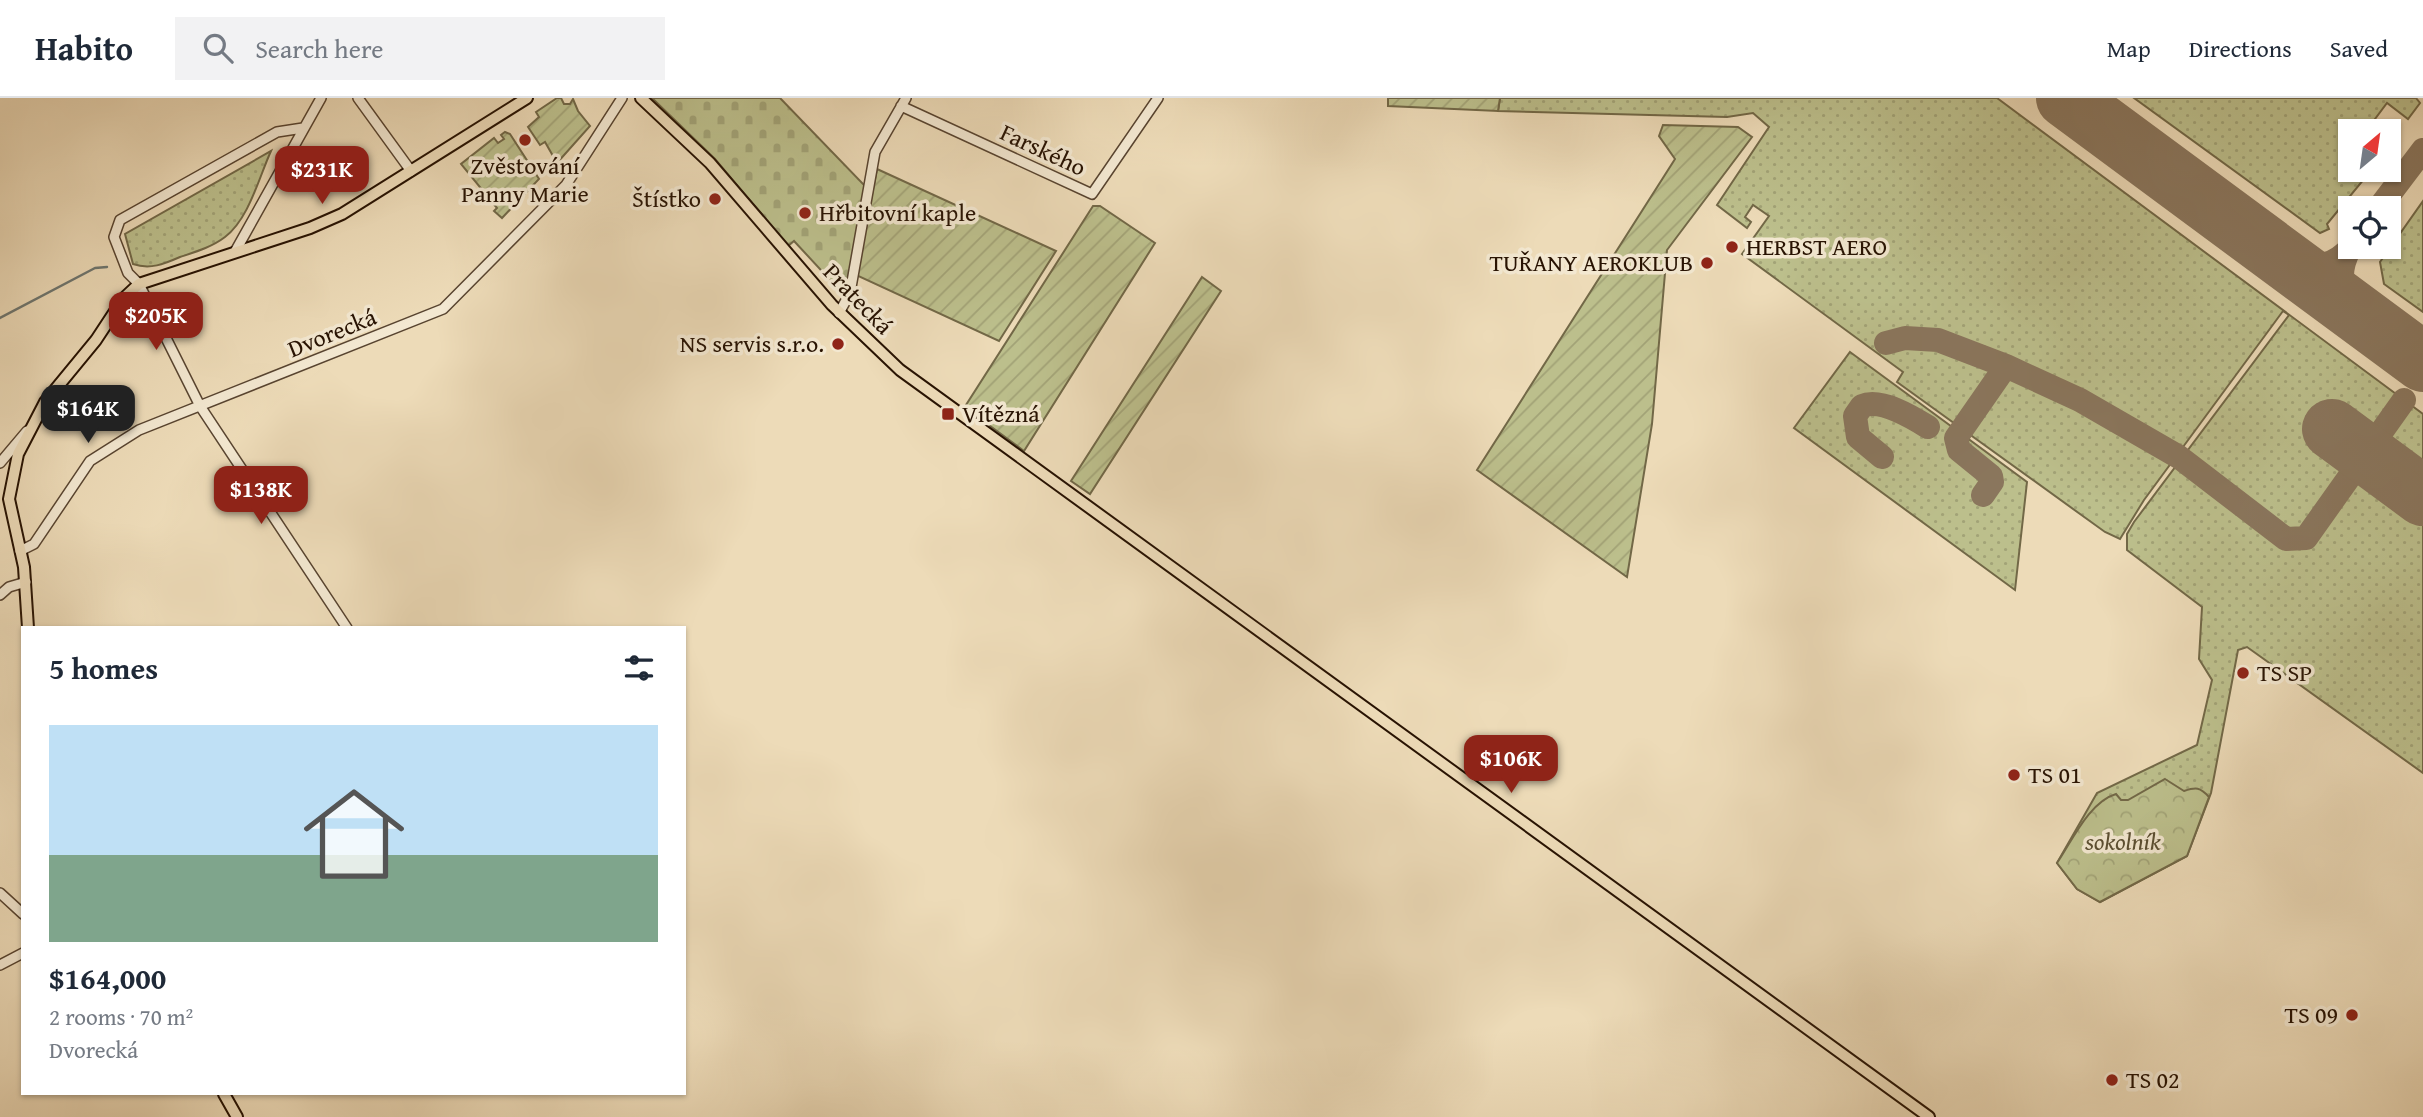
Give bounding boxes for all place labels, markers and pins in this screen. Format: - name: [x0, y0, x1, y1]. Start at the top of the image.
- marker: Zvěstování Panny Marie: [517, 132, 533, 148]
- pin: $231K: [273, 146, 371, 206]
- place label: Zvěstování Panny Marie: [461, 148, 589, 211]
- place label: Štístko: [632, 181, 701, 216]
- marker: Štístko: [707, 191, 723, 207]
- place label: Hřbitovní kaple: [819, 195, 976, 230]
- marker: Hřbitovní kaple: [797, 205, 813, 221]
- place label: HERBST AERO: [1746, 229, 1887, 264]
- marker: HERBST AERO: [1724, 239, 1740, 255]
- place label: TUŘANY AEROKLUB: [1490, 245, 1693, 280]
- marker: TUŘANY AEROKLUB: [1699, 255, 1715, 271]
- pin: $205K: [107, 292, 205, 352]
- place label: NS servis s.r.o.: [680, 326, 824, 361]
- marker: NS servis s.r.o.: [830, 336, 846, 352]
- pin: $164K: [39, 386, 137, 445]
- place label: Vítězná: [962, 396, 1040, 431]
- marker: Vítězná: [940, 406, 956, 422]
- pin: $138K: [212, 466, 310, 526]
- place label: TS SP: [2257, 655, 2312, 690]
- marker: TS SP: [2235, 665, 2251, 681]
- pin: $106K: [1462, 736, 1560, 795]
- place label: TS 01: [2028, 757, 2082, 792]
- marker: TS 01: [2006, 767, 2022, 783]
- place label: TS 09: [2284, 997, 2338, 1032]
- marker: TS 09: [2344, 1007, 2360, 1023]
- place label: TS 02: [2126, 1062, 2180, 1097]
- marker: TS 02: [2104, 1072, 2120, 1088]

